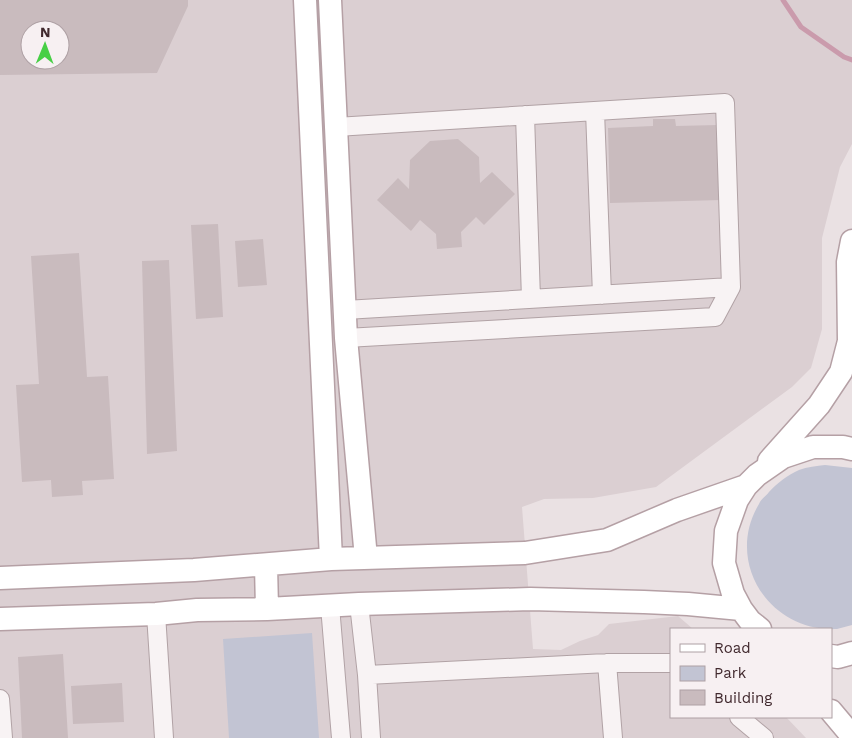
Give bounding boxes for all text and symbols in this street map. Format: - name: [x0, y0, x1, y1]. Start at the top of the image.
- north arrow: [20, 20, 70, 70]
- text: N: [40, 24, 51, 40]
- legend: [670, 628, 832, 718]
- text: Road: [714, 639, 751, 657]
- text: Park: [714, 664, 747, 682]
- text: Building: [714, 689, 772, 707]

